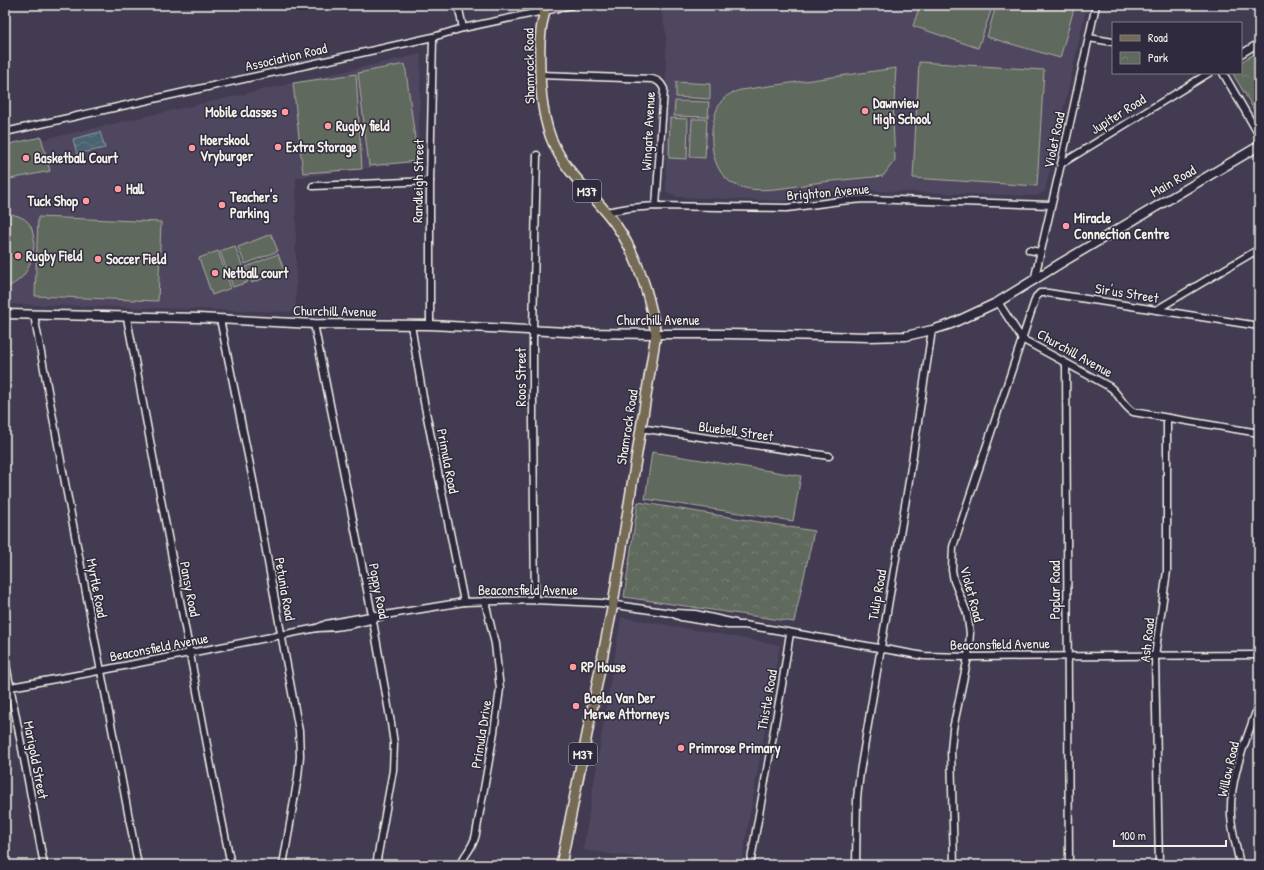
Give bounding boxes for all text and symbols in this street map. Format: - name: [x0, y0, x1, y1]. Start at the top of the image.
- legend: [1112, 22, 1242, 74]
- street label: Shamrock Road: [518, 27, 539, 104]
- text: Road: [1148, 29, 1168, 46]
- street label: Association Road: [243, 38, 329, 75]
- text: Park: [1148, 49, 1168, 66]
- street label: Jupiter Road: [1086, 89, 1150, 139]
- street label: Wingate Avenue: [636, 91, 660, 171]
- place label: Dawnview High School: [873, 93, 931, 130]
- place label: Mobile classes: [205, 102, 278, 121]
- marker: Dawnview High School: [860, 106, 870, 116]
- marker: Mobile classes: [280, 107, 290, 117]
- street label: Violet Road: [1038, 110, 1069, 170]
- place label: Rugby field: [336, 116, 390, 137]
- marker: Rugby field: [323, 121, 333, 131]
- place label: Hoerskool Vryburger: [200, 130, 254, 167]
- place label: Extra Storage: [286, 137, 357, 158]
- street label: Randleigh Street: [407, 139, 429, 223]
- marker: Extra Storage: [273, 142, 283, 152]
- marker: Hoerskool Vryburger: [187, 143, 197, 153]
- place label: Basketball Court: [34, 148, 119, 167]
- marker: Basketball Court: [21, 153, 31, 163]
- street label: Main Road: [1147, 160, 1199, 201]
- street label: Brighton Avenue: [786, 178, 871, 206]
- place label: Hall: [126, 179, 145, 198]
- road number: M37: [573, 180, 601, 202]
- marker: Hall: [113, 184, 123, 194]
- place label: Teacher's Parking: [229, 187, 278, 224]
- place label: Tuck Shop: [26, 191, 79, 212]
- marker: Tuck Shop: [81, 196, 91, 206]
- marker: Teacher's Parking: [217, 200, 227, 210]
- place label: Miracle Connection Centre: [1074, 208, 1170, 243]
- marker: Miracle Connection Centre: [1061, 221, 1071, 231]
- place label: Rugby Field: [26, 246, 83, 267]
- place label: Soccer Field: [106, 249, 167, 268]
- marker: Rugby Field: [13, 251, 23, 261]
- marker: Soccer Field: [93, 254, 103, 264]
- place label: Netball court: [223, 263, 289, 282]
- marker: Netball court: [210, 268, 220, 278]
- street label: Sir'us Street: [1094, 278, 1160, 307]
- street label: Churchill Avenue: [293, 300, 377, 321]
- street label: Churchill Avenue: [616, 310, 700, 329]
- street label: Churchill Avenue: [1034, 324, 1117, 381]
- street label: Roos Street: [511, 347, 530, 406]
- street label: Shamrock Road: [611, 387, 642, 466]
- street label: Bluebell Street: [698, 416, 775, 445]
- street label: Primula Road: [433, 427, 464, 496]
- street label: Petunia Road: [271, 556, 300, 623]
- street label: Myrtle Road: [81, 557, 113, 620]
- street label: Pansy Road: [175, 560, 205, 619]
- street label: Poplar Road: [1045, 560, 1065, 620]
- street label: Poppy Road: [364, 561, 394, 621]
- street label: Violet Road: [956, 564, 989, 624]
- street label: Tulip Road: [863, 568, 891, 622]
- street label: Beaconsfield Avenue: [478, 580, 578, 599]
- street label: Ash Road: [1135, 616, 1158, 663]
- street label: Beaconsfield Avenue: [108, 628, 210, 665]
- street label: Beaconsfield Avenue: [950, 633, 1051, 654]
- place label: RP House: [581, 657, 626, 676]
- marker: RP House: [568, 662, 578, 672]
- street label: Thistle Road: [752, 668, 781, 732]
- place label: Boela Van Der Merwe Attorneys: [584, 688, 670, 725]
- street label: Primula Drive: [466, 698, 495, 770]
- marker: Boela Van Der Merwe Attorneys: [571, 701, 581, 711]
- street label: Marigold Street: [19, 719, 53, 801]
- place label: Primrose Primary: [689, 738, 781, 759]
- street label: Willow Road: [1212, 739, 1243, 798]
- road number: M37: [569, 743, 597, 765]
- marker: Primrose Primary: [676, 743, 686, 753]
- scale bar: [1114, 822, 1226, 848]
- text: 100 m: [1120, 827, 1146, 844]

